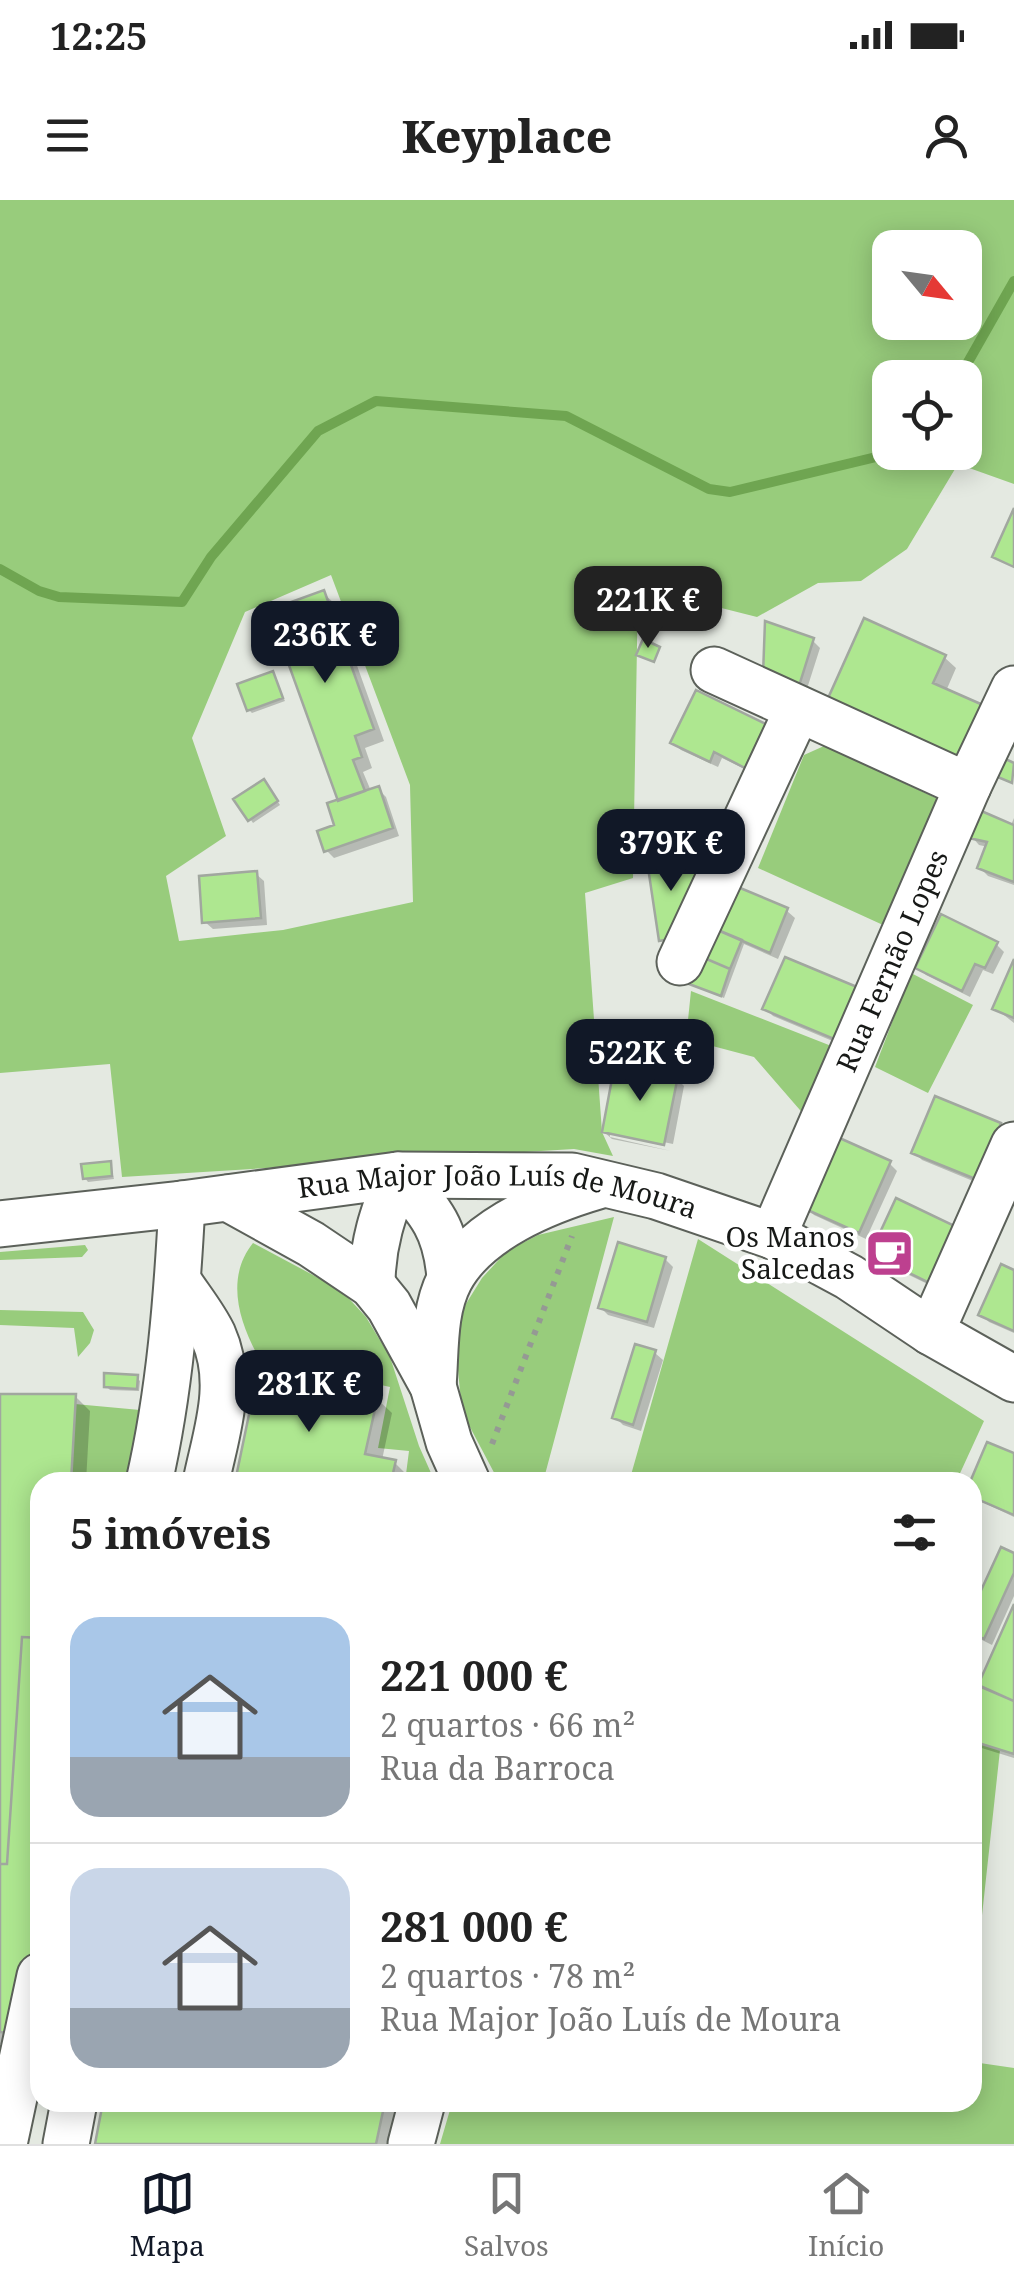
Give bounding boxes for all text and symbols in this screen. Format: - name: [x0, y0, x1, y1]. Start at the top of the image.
- text: 12:25: [50, 9, 147, 61]
- text: Keyplace: [402, 105, 612, 166]
- icon: menu: [40, 108, 95, 163]
- icon: person: [919, 108, 974, 163]
- north arrow: [872, 230, 982, 340]
- map controls: [872, 230, 982, 470]
- button: locate: [872, 360, 982, 470]
- pin: 221K €: [567, 566, 729, 651]
- text: 221K €: [596, 577, 700, 620]
- pin: 236K €: [244, 601, 406, 686]
- text: 236K €: [273, 612, 377, 655]
- pin: 379K €: [590, 809, 752, 894]
- text: 379K €: [619, 820, 723, 863]
- street label: Rua Fernão Lopes: [827, 843, 956, 1077]
- pin: 522K €: [559, 1019, 721, 1104]
- text: 522K €: [588, 1030, 692, 1073]
- street label: Rua Major João Luís de Moura: [295, 1155, 703, 1227]
- place label: Os Manos Salcedas: [725, 1217, 855, 1287]
- cafe icon: Os Manos Salcedas: [864, 1227, 916, 1279]
- pin: 281K €: [228, 1350, 390, 1435]
- text: 281K €: [257, 1361, 361, 1404]
- text: 5 imóveis: [70, 1504, 271, 1561]
- icon: filters: [887, 1505, 942, 1560]
- text: 221 000 €: [380, 1646, 568, 1703]
- icon: home: [150, 1657, 270, 1777]
- text: 2 quartos · 66 m²: [380, 1703, 635, 1746]
- text: Rua da Barroca: [380, 1746, 615, 1789]
- text: 281 000 €: [380, 1897, 568, 1954]
- icon: home: [150, 1908, 270, 2028]
- text: 2 quartos · 78 m²: [380, 1954, 635, 1997]
- text: Rua Major João Luís de Moura: [380, 1997, 841, 2040]
- tab: Mapa: [130, 2166, 205, 2264]
- tab: Salvos: [464, 2166, 549, 2264]
- tab: Início: [808, 2166, 884, 2264]

